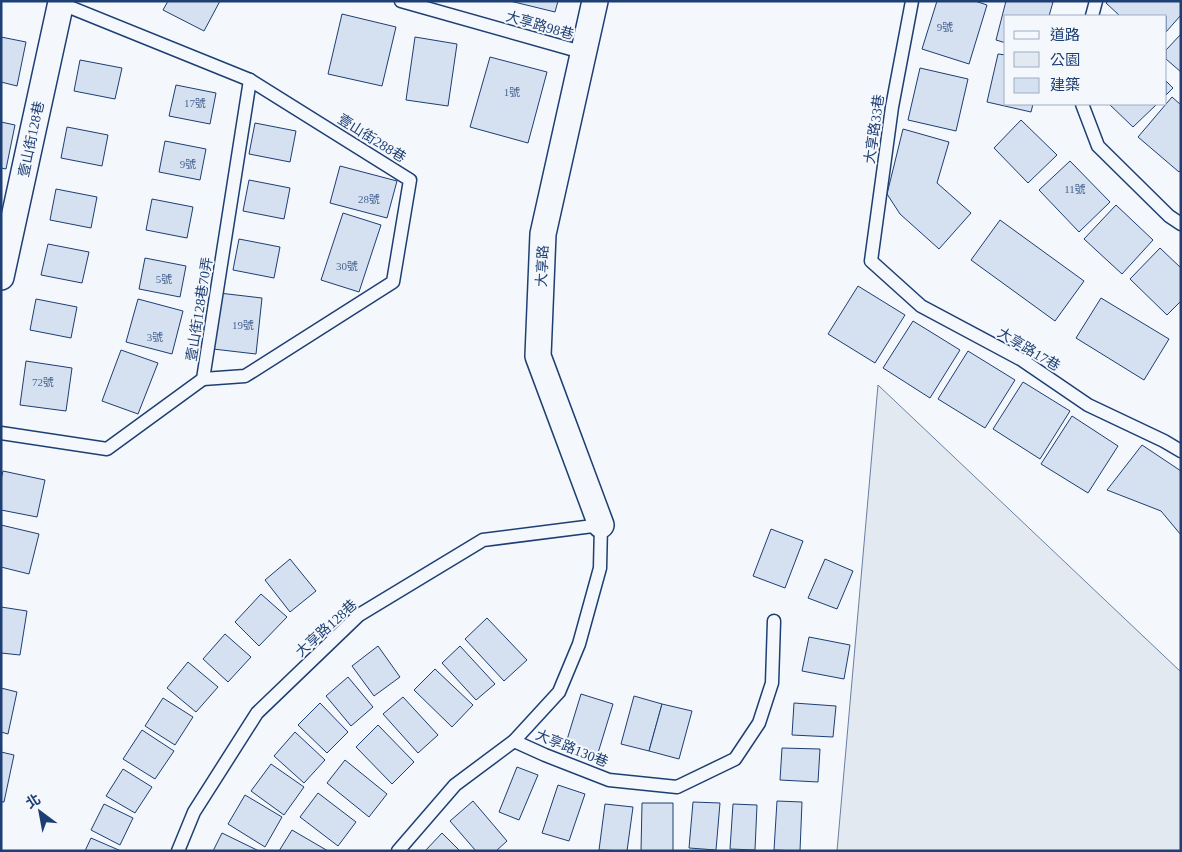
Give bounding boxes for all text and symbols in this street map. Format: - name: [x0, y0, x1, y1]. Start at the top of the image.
- street label: 大享路98巷: [504, 9, 576, 42]
- legend: [1004, 15, 1167, 105]
- house number: 9號: [937, 21, 953, 33]
- text: 道路: [1050, 27, 1080, 43]
- text: 公園: [1050, 52, 1080, 68]
- text: 建築: [1050, 77, 1080, 93]
- house number: 1號: [504, 86, 520, 98]
- street label: 大享路33巷: [862, 93, 887, 165]
- house number: 17號: [184, 97, 206, 109]
- street label: 壹山街128巷: [16, 100, 47, 178]
- street label: 壹山街288巷: [335, 112, 408, 165]
- house number: 9號: [180, 158, 196, 170]
- house number: 11號: [1064, 183, 1086, 195]
- house number: 28號: [358, 193, 380, 205]
- street label: 大享路: [534, 245, 551, 287]
- street label: 壹山街128巷70弄: [184, 256, 215, 362]
- house number: 30號: [336, 260, 358, 272]
- house number: 5號: [156, 273, 172, 285]
- house number: 19號: [232, 319, 254, 331]
- street label: 大享路17巷: [995, 325, 1063, 374]
- house number: 3號: [147, 331, 163, 343]
- house number: 72號: [32, 376, 54, 388]
- street label: 大享路128巷: [293, 597, 360, 660]
- street label: 大享路130巷: [533, 727, 610, 770]
- north arrow: [15, 787, 65, 837]
- text: 北: [23, 791, 43, 811]

